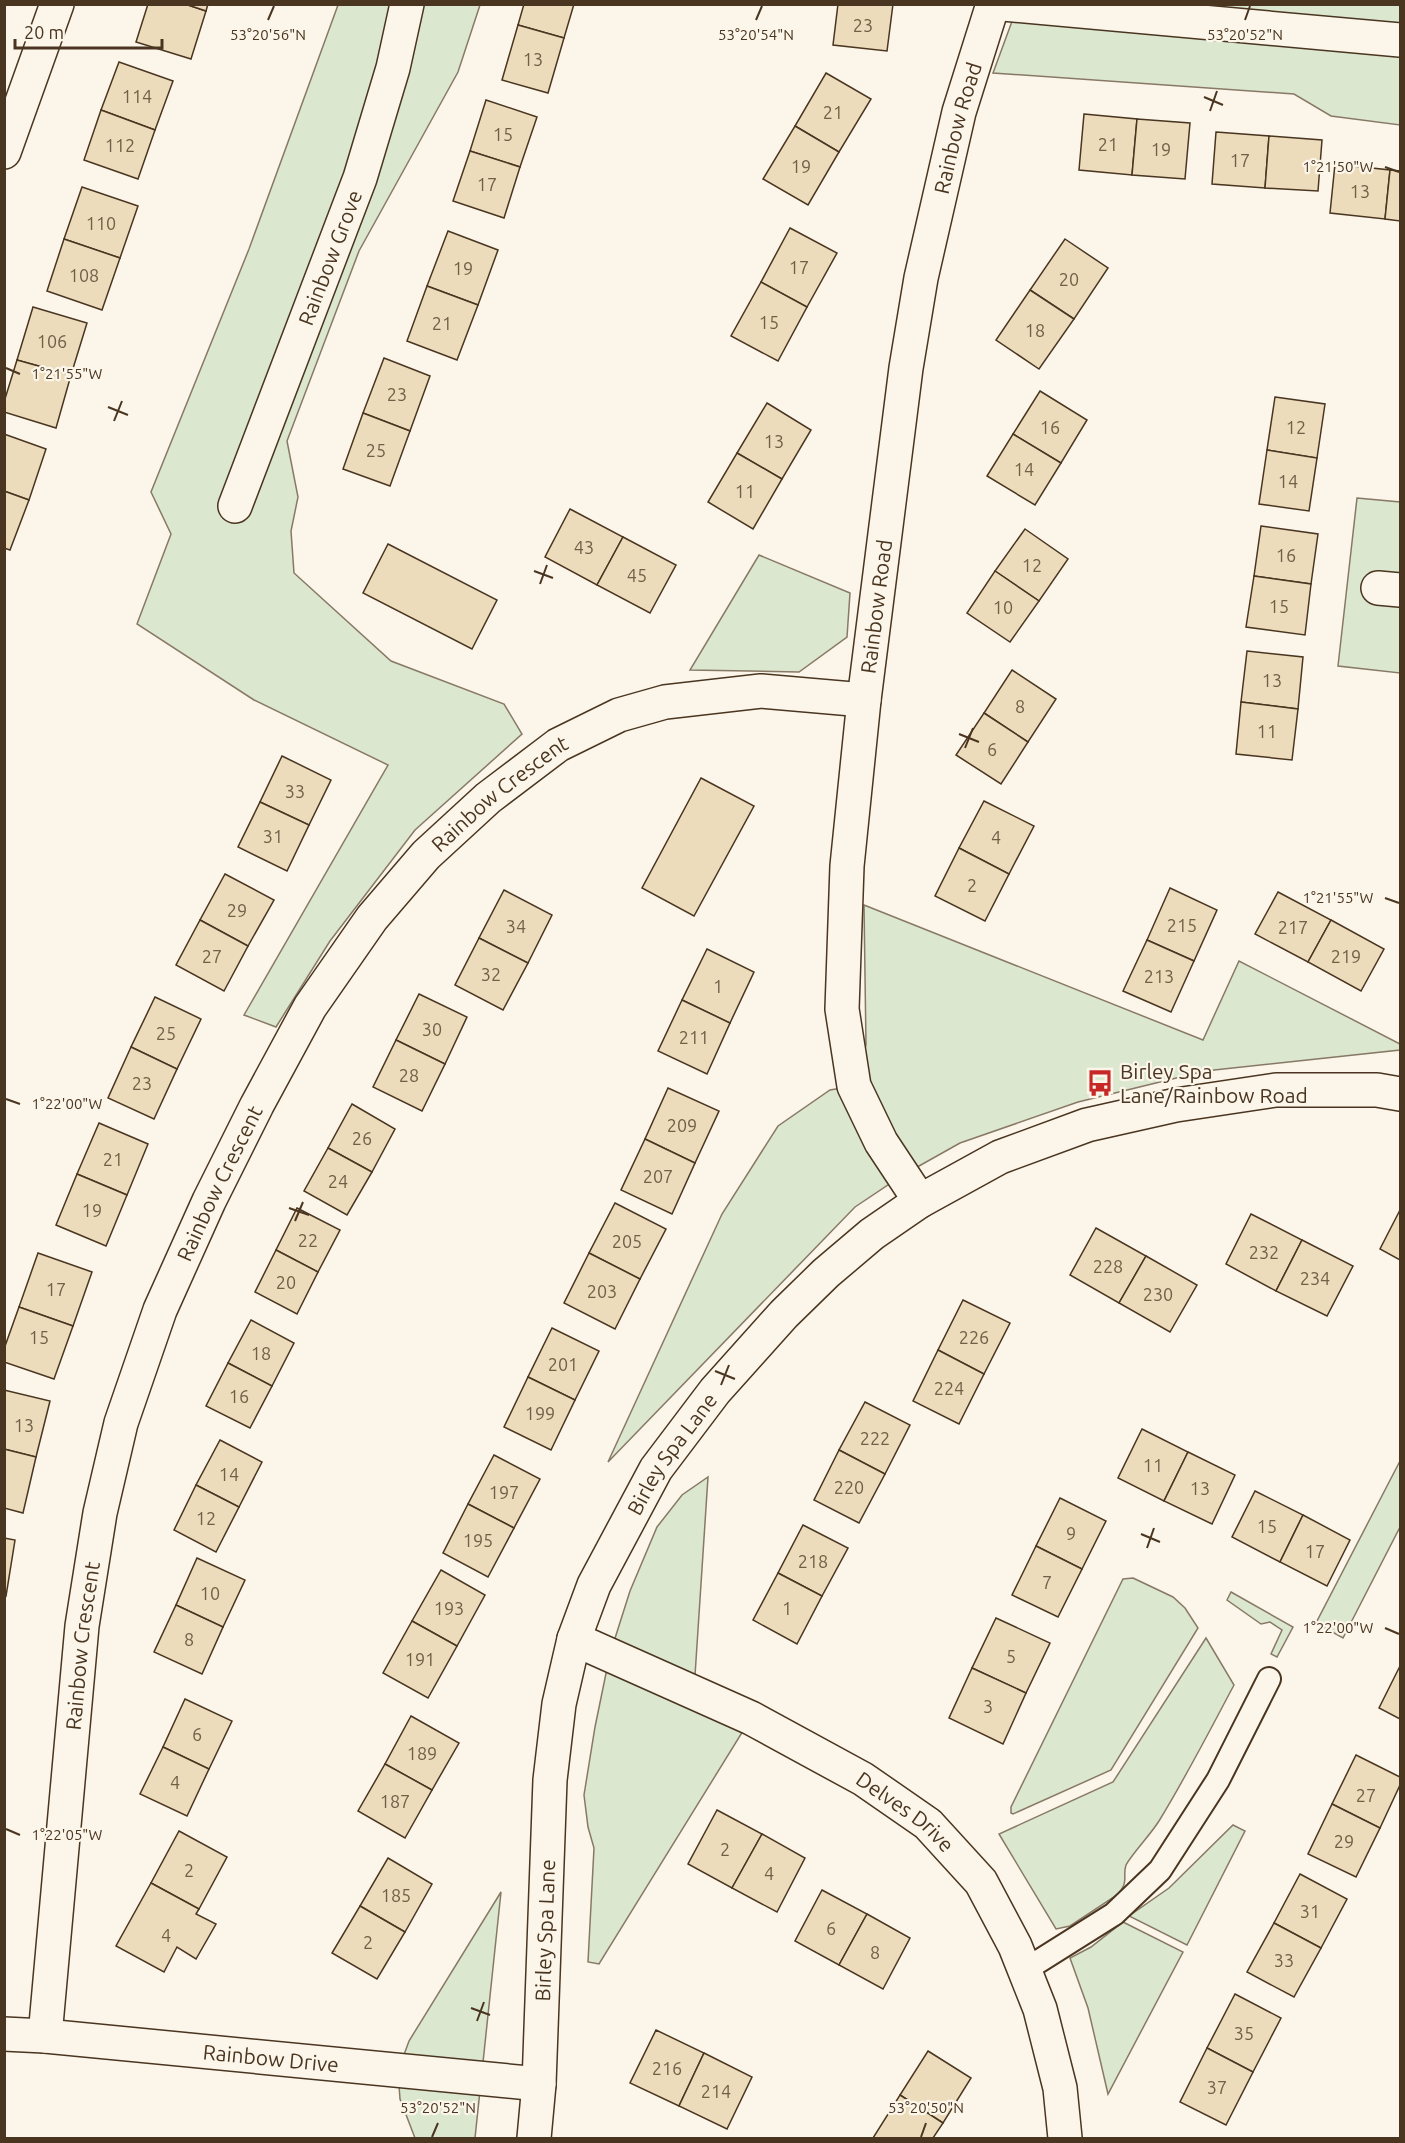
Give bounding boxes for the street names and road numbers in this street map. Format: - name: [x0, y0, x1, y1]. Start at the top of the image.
- street label: Rainbow Road: [929, 59, 986, 196]
- street label: Rainbow Grove: [293, 187, 366, 328]
- street label: Rainbow Road: [855, 538, 896, 675]
- street label: Rainbow Crescent: [426, 730, 571, 856]
- street label: Rainbow Crescent: [172, 1101, 267, 1265]
- street label: Birley Spa Lane: [622, 1388, 721, 1519]
- street label: Rainbow Crescent: [61, 1560, 104, 1731]
- street label: Delves Drive: [852, 1766, 959, 1857]
- street label: Birley Spa Lane: [530, 1859, 559, 2002]
- street label: Rainbow Drive: [202, 2039, 340, 2076]

